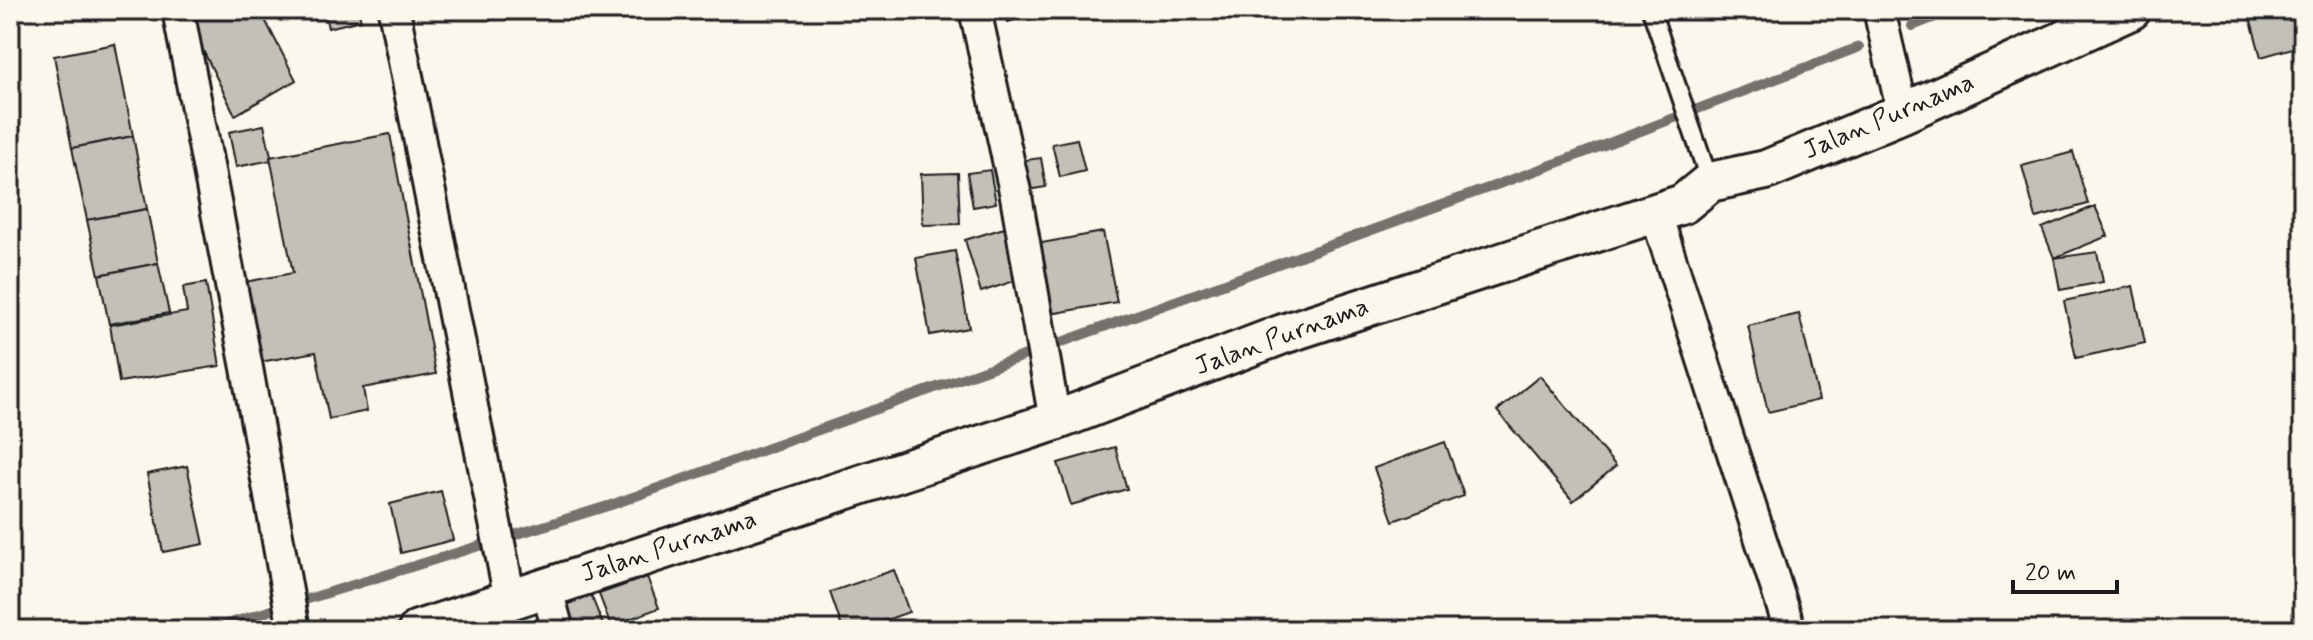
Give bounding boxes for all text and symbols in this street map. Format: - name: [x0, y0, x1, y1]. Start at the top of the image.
- street label: Jalan Purnama: [1798, 66, 1980, 168]
- street label: Jalan Purnama: [1190, 290, 1374, 384]
- street label: Jalan Purnama: [577, 503, 761, 591]
- scale bar: [2013, 544, 2117, 594]
- text: 20 m: [2025, 558, 2076, 589]

